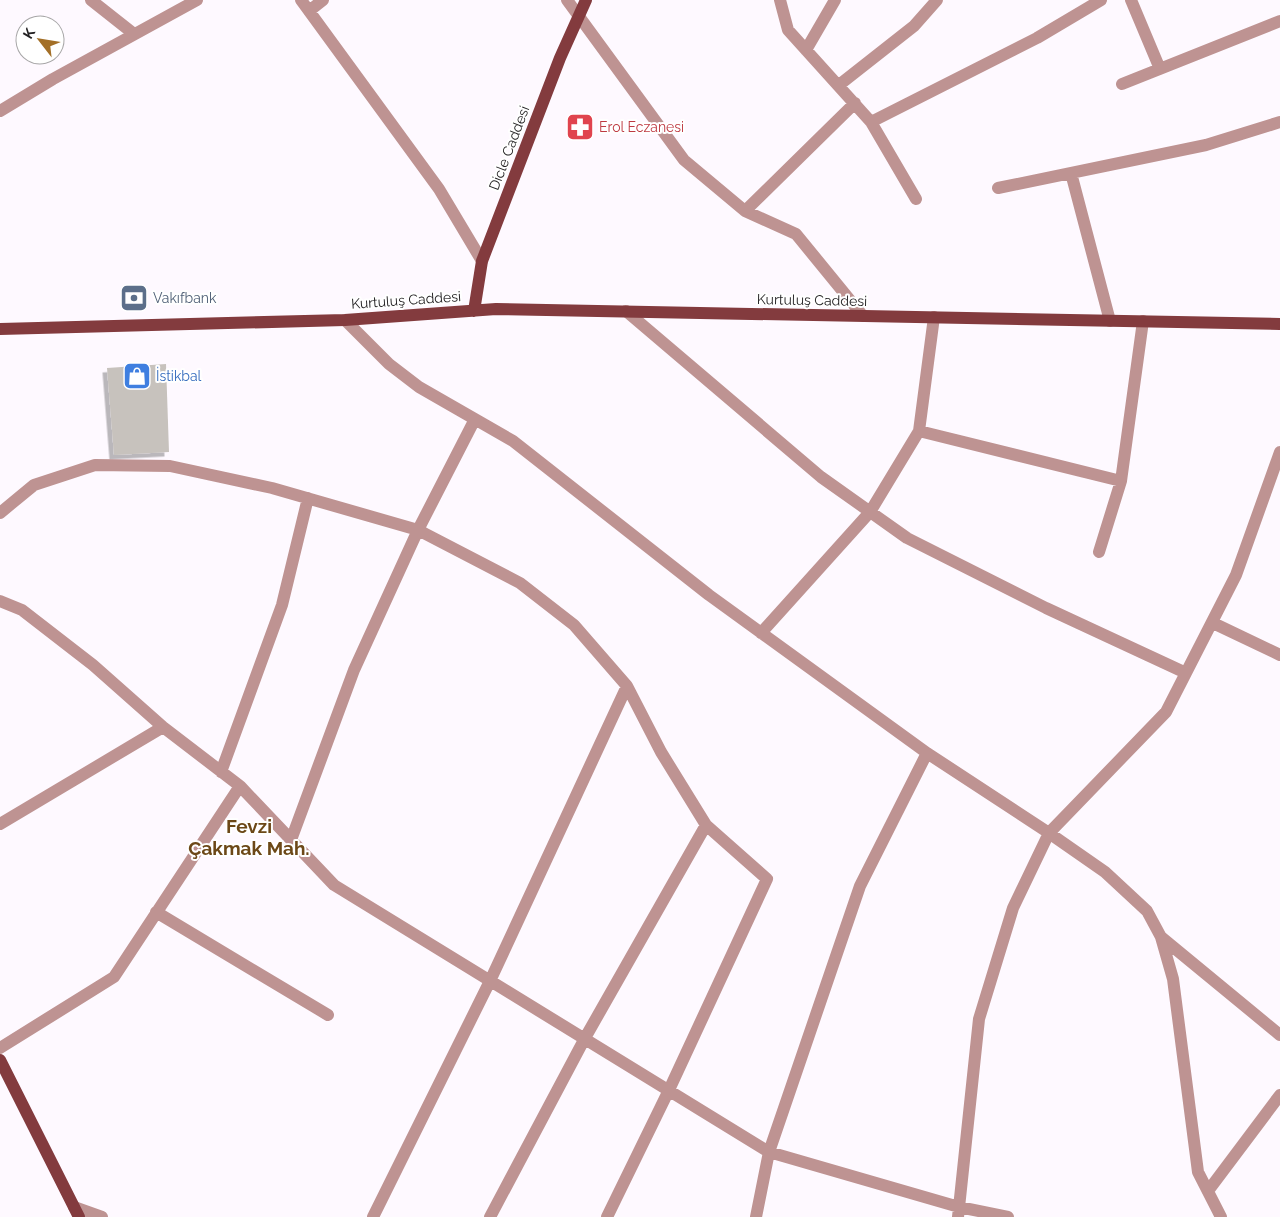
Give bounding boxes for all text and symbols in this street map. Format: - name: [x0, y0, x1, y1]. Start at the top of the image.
- north arrow: [15, 15, 65, 65]
- text: K: [20, 25, 38, 41]
- street label: Dicle Caddesi: [486, 104, 532, 192]
- pharmacy icon: Erol Eczanesi: [565, 112, 595, 142]
- place label: Erol Eczanesi: [599, 119, 684, 135]
- bank icon: Vakıfbank: [119, 283, 149, 313]
- street label: Kurtuluş Caddesi: [351, 288, 461, 312]
- place label: Vakıfbank: [153, 290, 217, 306]
- street label: Kurtuluş Caddesi: [757, 291, 867, 309]
- shop icon: İstikbal: [122, 361, 152, 391]
- place label: İstikbal: [156, 366, 202, 384]
- district label: Fevzi Çakmak Mah.: [188, 815, 310, 859]

